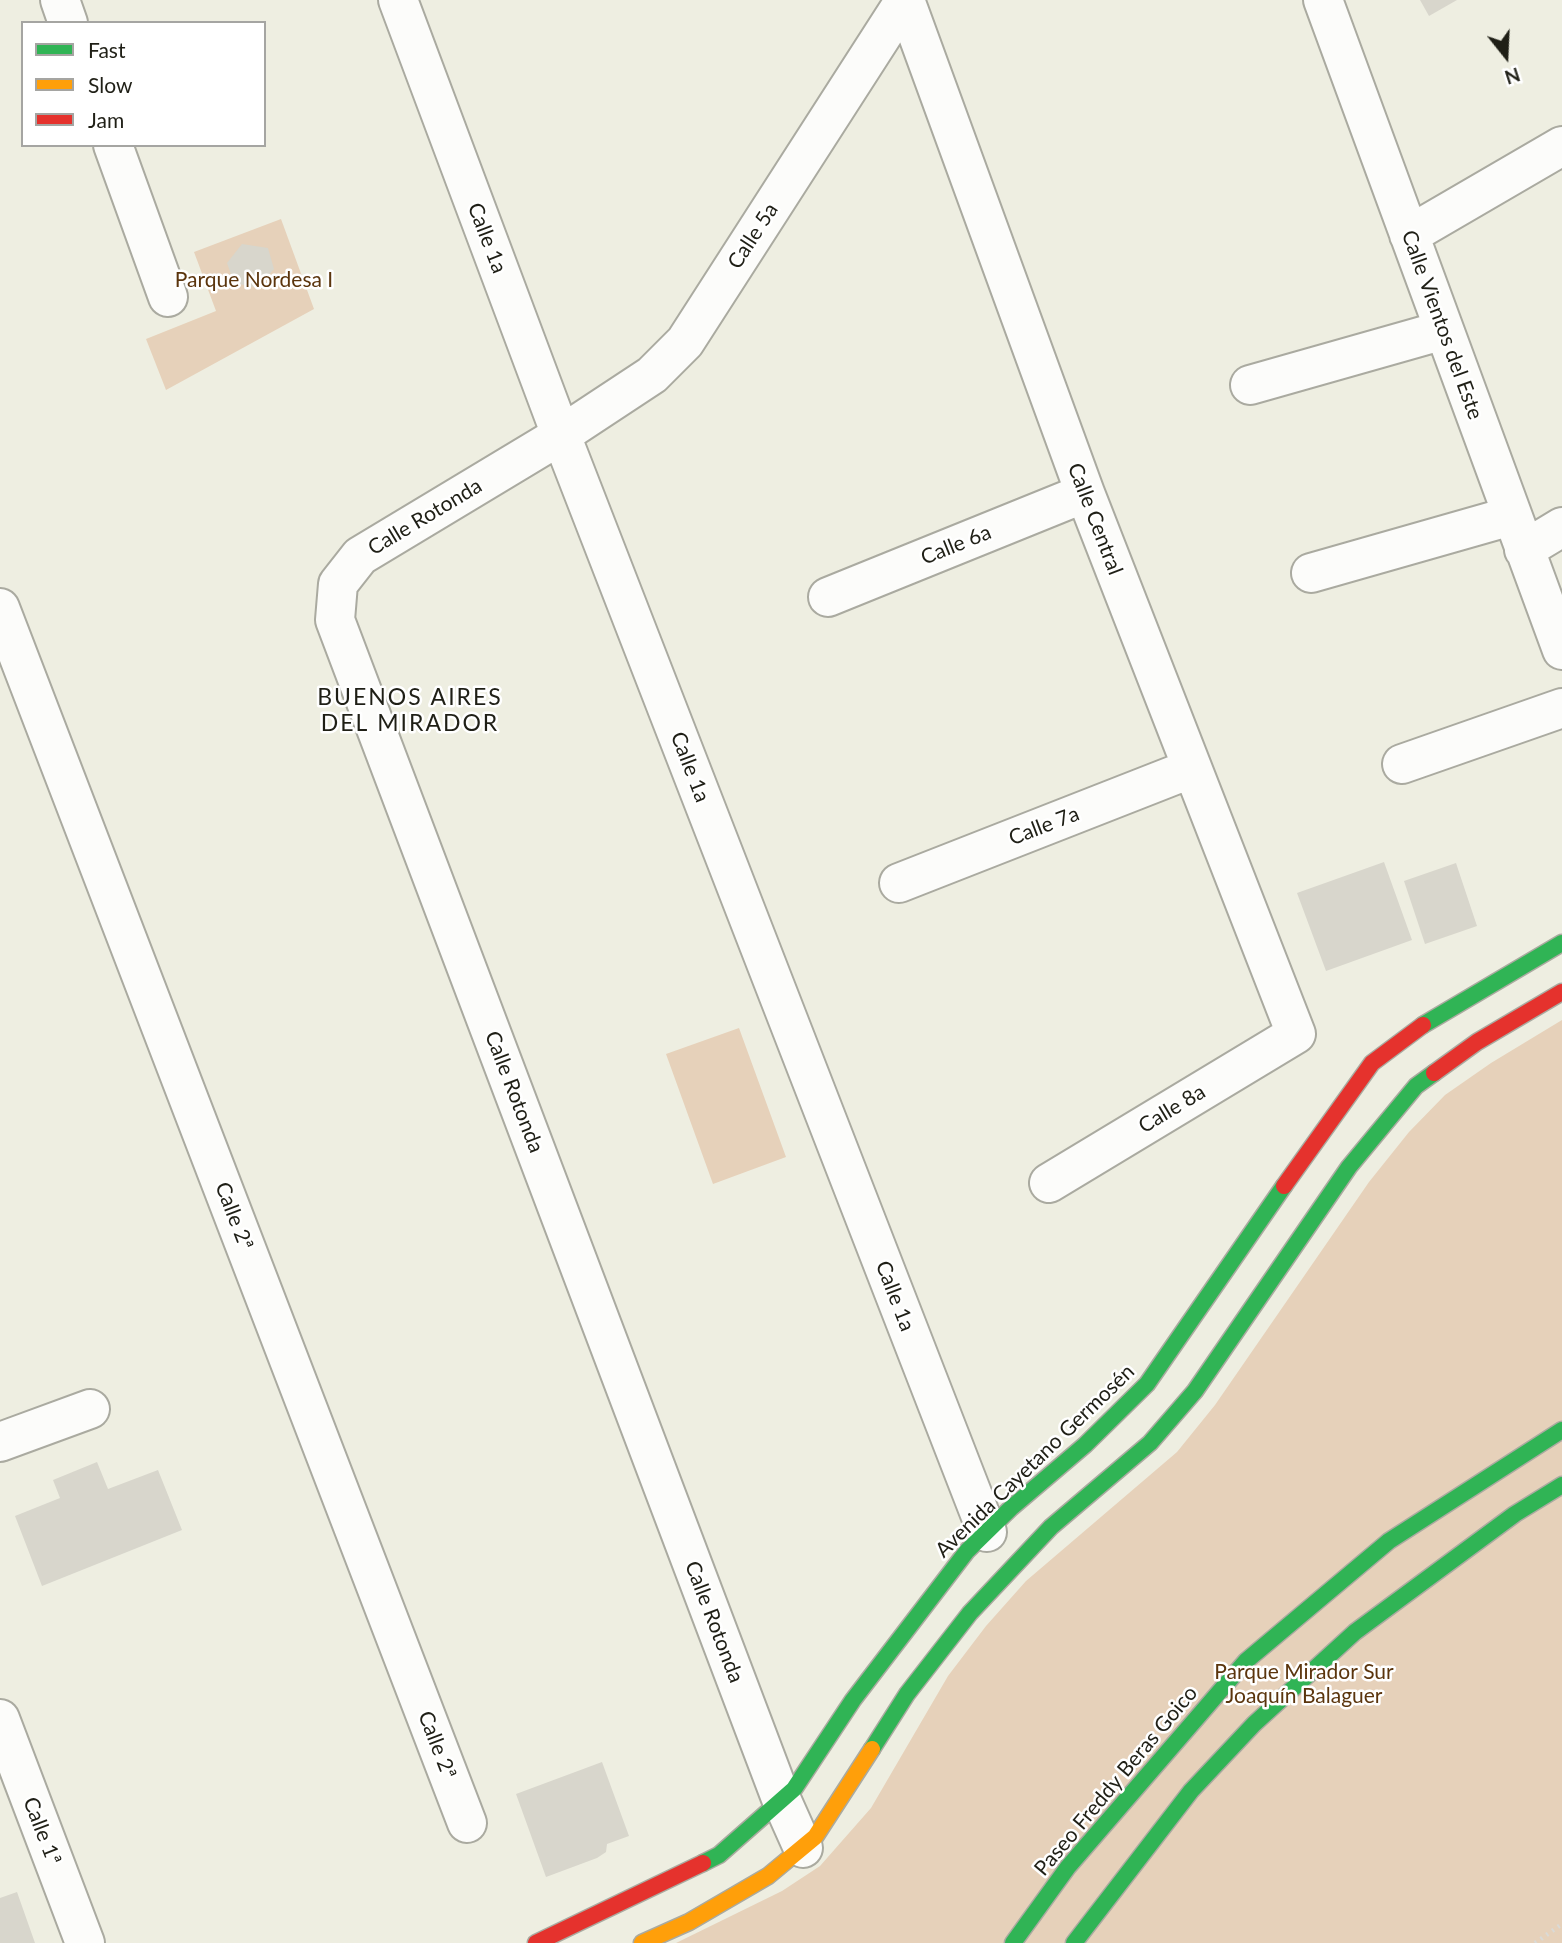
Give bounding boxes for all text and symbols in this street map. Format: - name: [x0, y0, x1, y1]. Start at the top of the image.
- legend: [21, 21, 266, 147]
- north arrow: [1471, 21, 1541, 91]
- text: Fast: [88, 37, 125, 62]
- text: N: [1502, 63, 1523, 90]
- text: Slow: [88, 72, 132, 97]
- text: Jam: [88, 107, 124, 132]
- street label: Calle 5a: [722, 198, 784, 274]
- street label: Calle 1a: [462, 199, 512, 277]
- street label: Calle Vientos del Este: [1396, 227, 1488, 423]
- park label: Parque Nordesa I: [175, 267, 333, 293]
- street label: Calle Central: [1062, 460, 1128, 578]
- street label: Calle Rotonda: [364, 473, 486, 561]
- street label: Calle 6a: [917, 520, 995, 570]
- district label: BUENOS AIRES DEL MIRADOR: [319, 684, 501, 738]
- street label: Calle 1a: [665, 728, 715, 806]
- street label: Calle 7a: [1005, 801, 1083, 851]
- street label: Calle Rotonda: [479, 1028, 549, 1156]
- street label: Calle 8a: [1134, 1079, 1210, 1139]
- street label: Calle 2ª: [210, 1178, 258, 1254]
- street label: Calle 1a: [870, 1257, 920, 1335]
- street label: Avenida Cayetano Germosén: [930, 1359, 1140, 1563]
- street label: Calle Rotonda: [679, 1558, 749, 1686]
- park label: Parque Mirador Sur Joaquín Balaguer: [1214, 1659, 1394, 1709]
- street label: Paseo Freddy Beras Goico: [1029, 1681, 1203, 1881]
- street label: Calle 2ª: [413, 1707, 461, 1783]
- street label: Calle 1ª: [18, 1793, 66, 1869]

